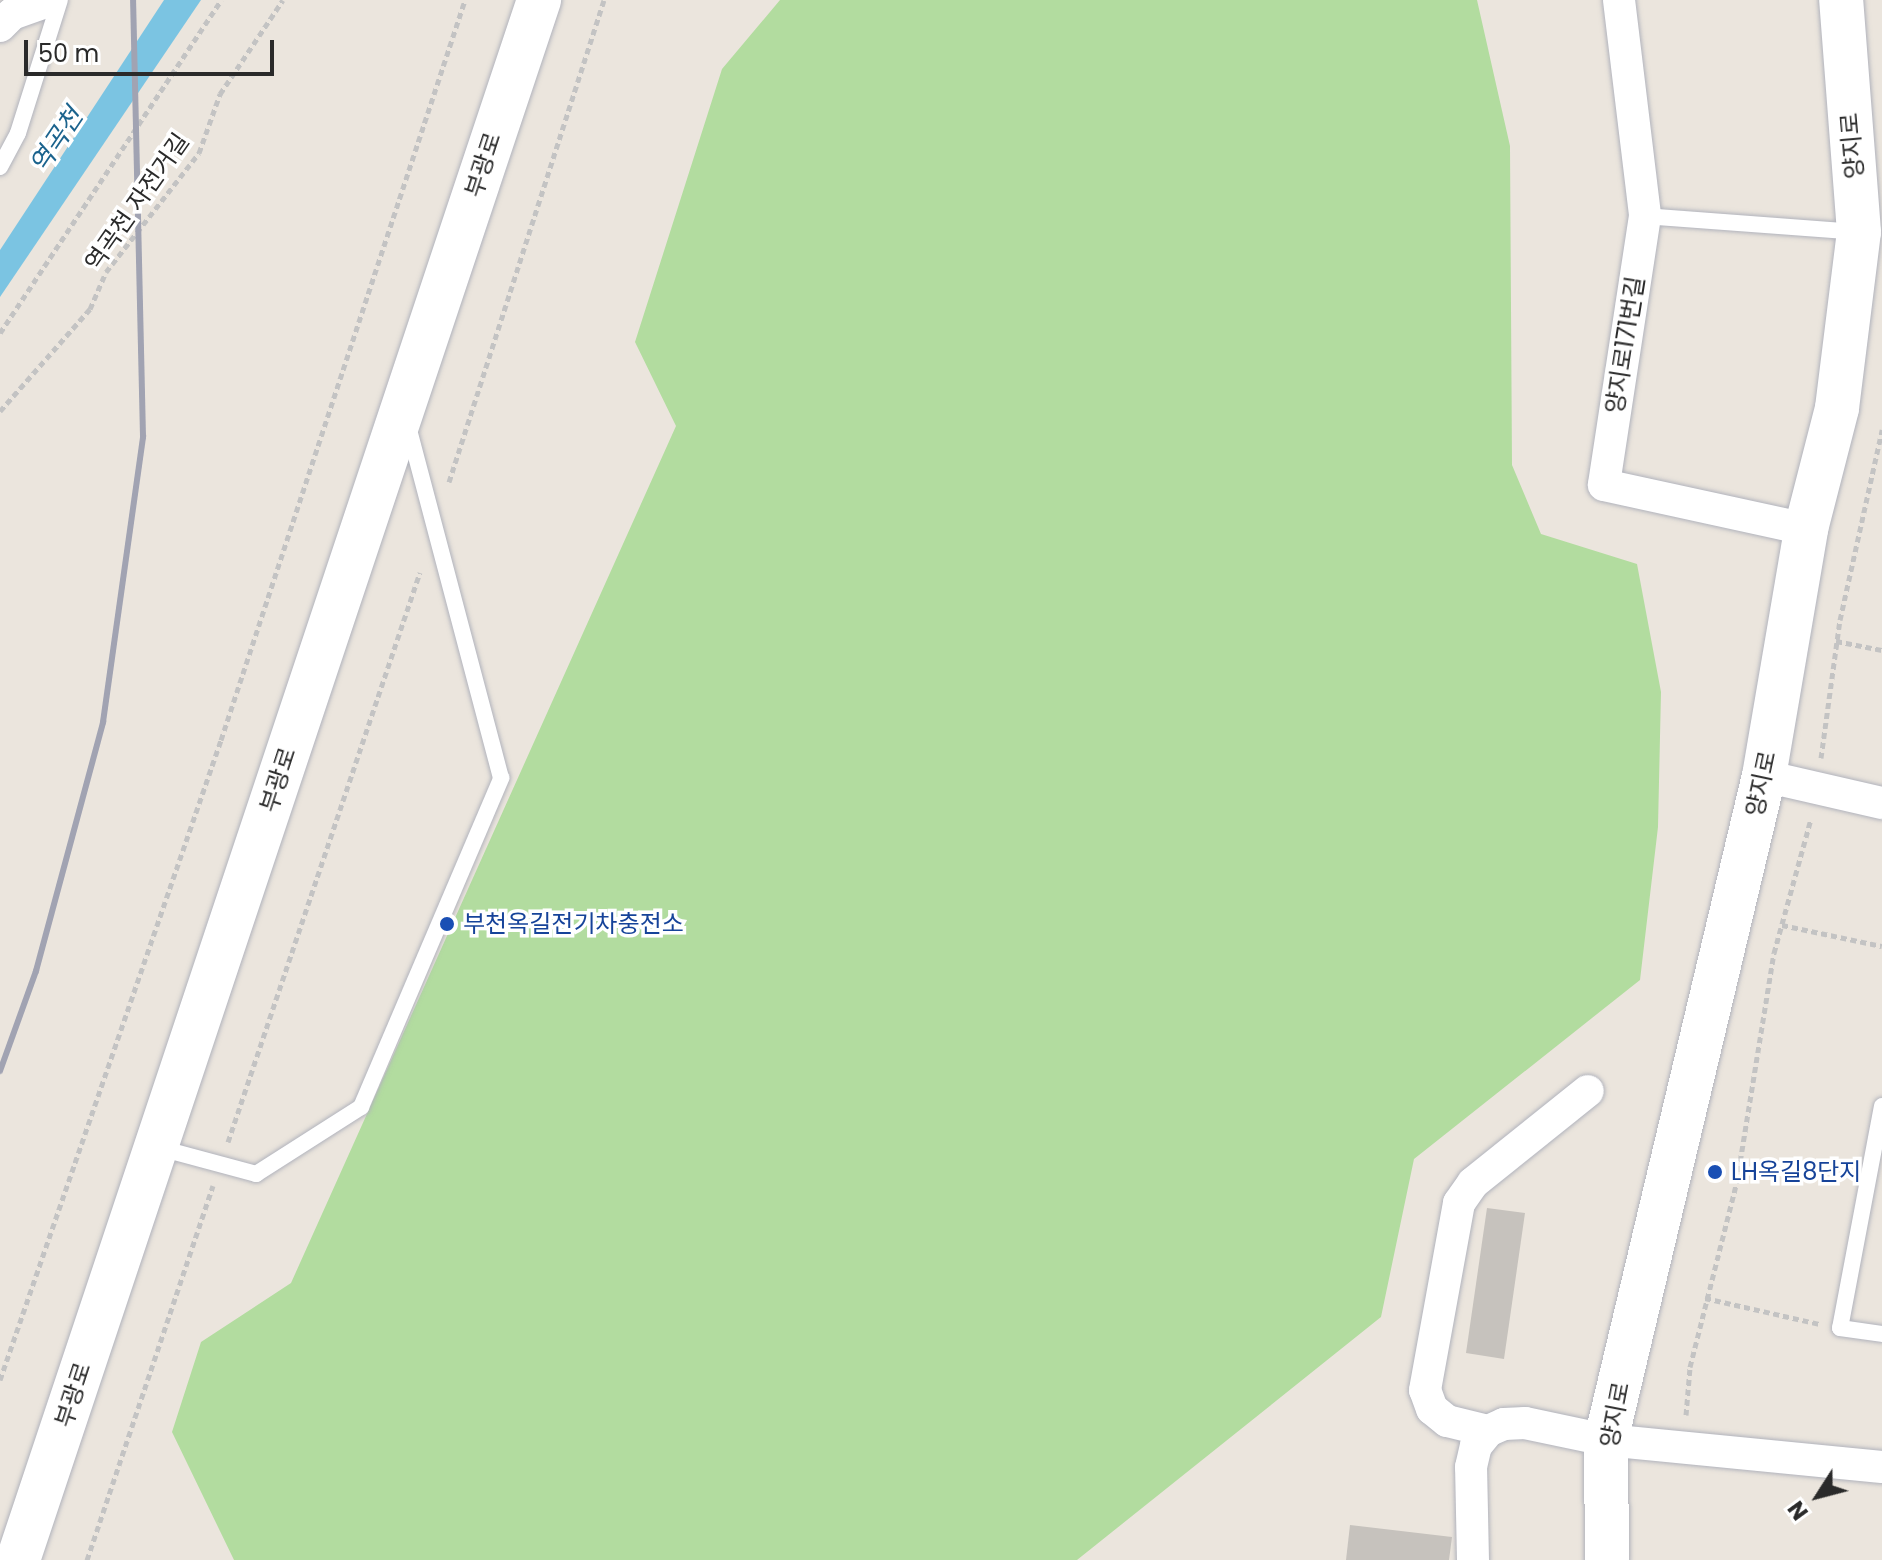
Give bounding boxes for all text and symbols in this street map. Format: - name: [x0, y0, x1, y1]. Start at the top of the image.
- scale bar: [28, 24, 278, 74]
- text: 50 m: [38, 37, 99, 70]
- water label: 역곡천: [24, 103, 90, 179]
- street label: 양지로: [1835, 112, 1869, 180]
- street label: 역곡천 자전거길: [79, 128, 195, 276]
- street label: 부광로: [459, 129, 507, 201]
- street label: 양지로171번길: [1600, 274, 1650, 416]
- street label: 부광로: [254, 744, 302, 816]
- street label: 양지로: [1740, 749, 1782, 819]
- place label: 부천옥길전기차충전소: [463, 910, 684, 938]
- marker: 부천옥길전기차충전소: [438, 915, 456, 933]
- place label: LH옥길8단지: [1731, 1158, 1861, 1186]
- marker: LH옥길8단지: [1706, 1163, 1724, 1181]
- street label: 부광로: [49, 1359, 97, 1431]
- street label: 양지로: [1595, 1380, 1635, 1450]
- north arrow: [1778, 1456, 1858, 1536]
- text: N: [1781, 1495, 1816, 1526]

